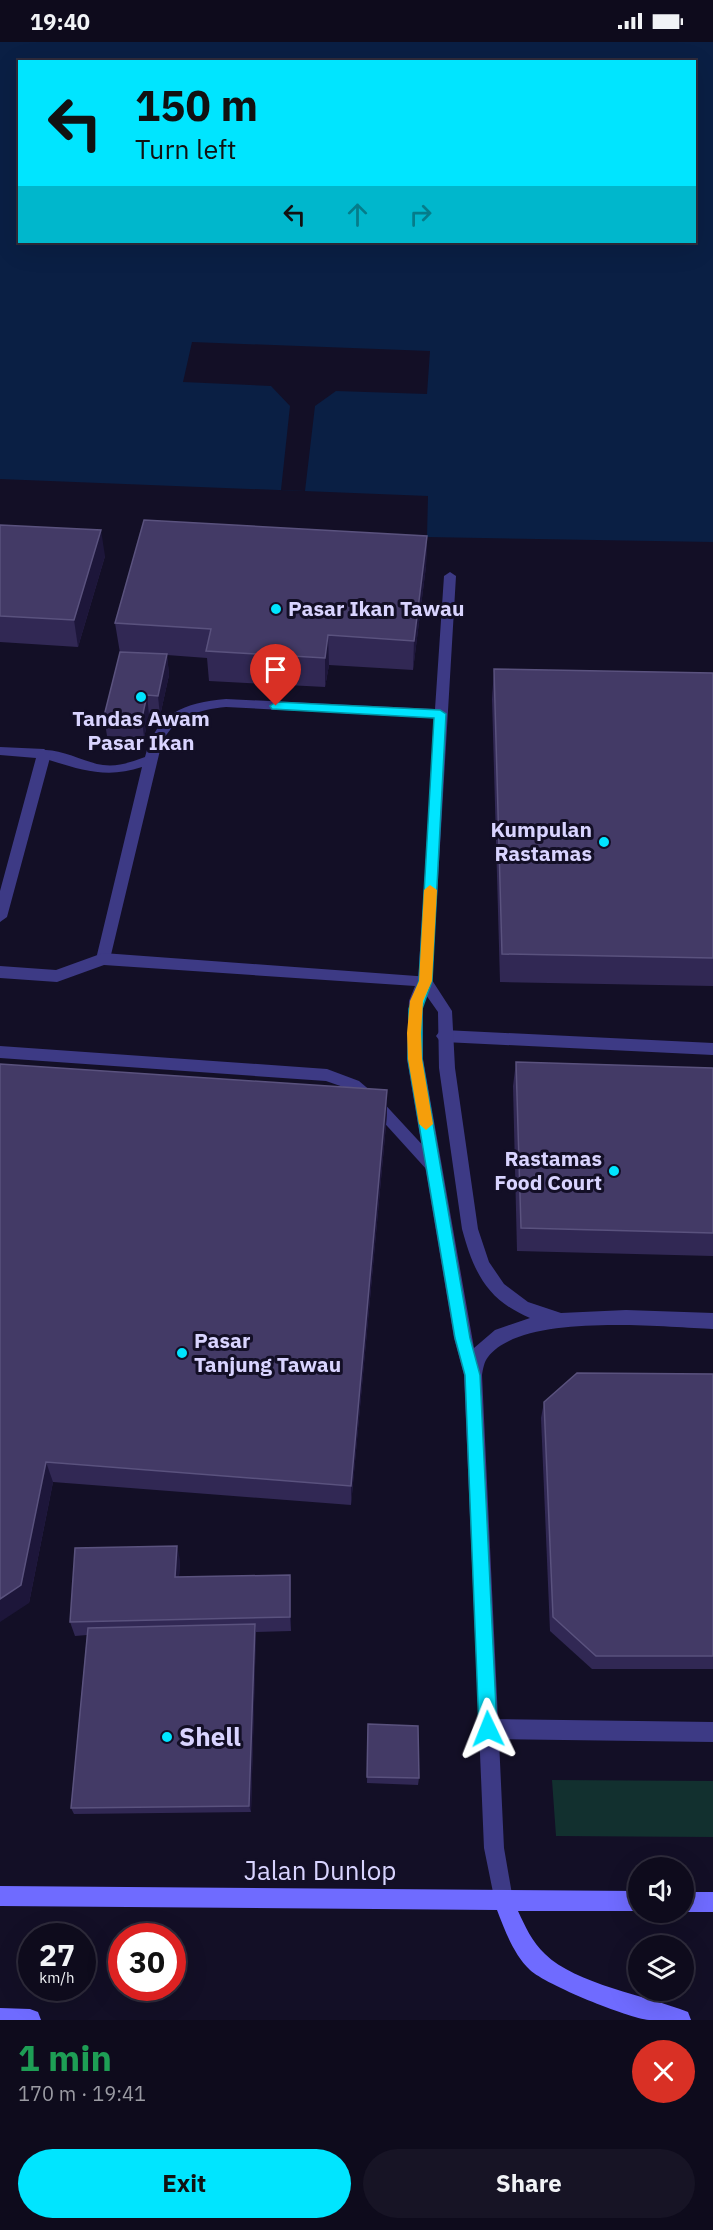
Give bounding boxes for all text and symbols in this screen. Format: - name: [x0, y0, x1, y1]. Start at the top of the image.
- text: 19:40: [30, 7, 90, 36]
- text: 150 m: [135, 78, 258, 133]
- icon: left: [36, 84, 114, 162]
- text: Turn left: [135, 131, 236, 166]
- icon: left: [278, 198, 311, 231]
- icon: ahead: [341, 198, 374, 231]
- icon: right: [404, 198, 437, 231]
- place label: Pasar Ikan Tawau: [288, 594, 464, 622]
- marker: Pasar Ikan Tawau: [269, 602, 283, 616]
- pin: [250, 644, 301, 706]
- icon: arrive: [259, 653, 292, 686]
- marker: Tandas Awam Pasar Ikan: [134, 690, 148, 704]
- place label: Tandas Awam Pasar Ikan: [72, 704, 210, 756]
- place label: Kumpulan Rastamas: [490, 815, 592, 867]
- marker: Kumpulan Rastamas: [597, 835, 611, 849]
- place label: Rastamas Food Court: [494, 1144, 602, 1196]
- marker: Rastamas Food Court: [607, 1164, 621, 1178]
- place label: Pasar Tanjung Tawau: [194, 1326, 341, 1378]
- marker: Pasar Tanjung Tawau: [175, 1346, 189, 1360]
- position arrow: [456, 1697, 520, 1761]
- place label: Shell: [179, 1719, 241, 1753]
- marker: Shell: [160, 1730, 174, 1744]
- street label: Jalan Dunlop: [244, 1853, 396, 1887]
- map controls: [628, 1857, 694, 2001]
- button: sound: [628, 1857, 694, 1923]
- speed limit sign: 30: [108, 1923, 186, 2001]
- text: 27: [39, 1935, 75, 1974]
- button: layers: [628, 1935, 694, 2001]
- text: km/h: [39, 1968, 75, 1987]
- text: 1 min: [18, 2034, 112, 2081]
- button: close: [632, 2040, 695, 2103]
- text: 170 m · 19:41: [18, 2080, 146, 2107]
- button: Exit: [18, 2149, 351, 2218]
- button: Share: [363, 2149, 695, 2218]

